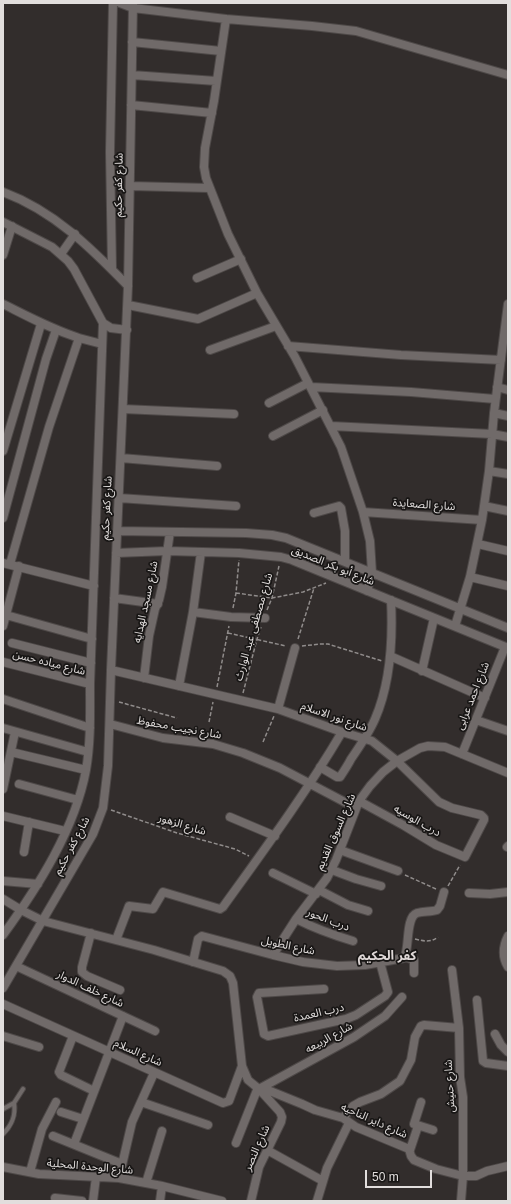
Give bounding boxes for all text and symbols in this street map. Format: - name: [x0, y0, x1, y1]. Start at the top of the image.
- street label: شارع كفر حكيم: [112, 153, 126, 217]
- street label: شارع كفر حكيم: [99, 476, 115, 540]
- street label: شارع الصعايدة: [392, 496, 456, 514]
- street label: شارع أبو بكر الصديق: [290, 543, 376, 589]
- street label: شارع مسجد الهدايه: [131, 560, 161, 644]
- street label: شارع مصطفى عبد الوارث: [232, 572, 276, 682]
- street label: شارع مياده حسن: [11, 648, 87, 678]
- street label: شارع احمد عرابى: [453, 660, 493, 732]
- street label: شارع نور الاسلام: [299, 699, 369, 735]
- street label: شارع نجيب محفوظ: [136, 714, 222, 742]
- street label: شارع السوق القديم: [313, 792, 359, 872]
- street label: درب الوسيه: [391, 802, 443, 840]
- street label: شارع الزهور: [156, 811, 208, 839]
- street label: شارع كفر حكيم: [51, 815, 93, 877]
- street label: درب الحور: [305, 906, 351, 934]
- street label: شارع الطويل: [260, 934, 316, 958]
- district label: كفر الحكيم: [358, 948, 416, 964]
- street label: شارع خلف الدوار: [54, 968, 126, 1010]
- street label: درب العمدة: [293, 1001, 345, 1025]
- street label: شارع الربيعه: [303, 1020, 355, 1056]
- street label: شارع السلام: [112, 1037, 164, 1069]
- street label: شارع حنيش: [442, 1059, 458, 1113]
- street label: شارع داير الناحيه: [339, 1100, 409, 1142]
- street label: شارع النصر: [241, 1123, 273, 1173]
- street label: شارع الوحدة المحلية: [46, 1157, 134, 1177]
- scale bar: [367, 1162, 434, 1188]
- text: 50 m: [372, 1170, 399, 1184]

